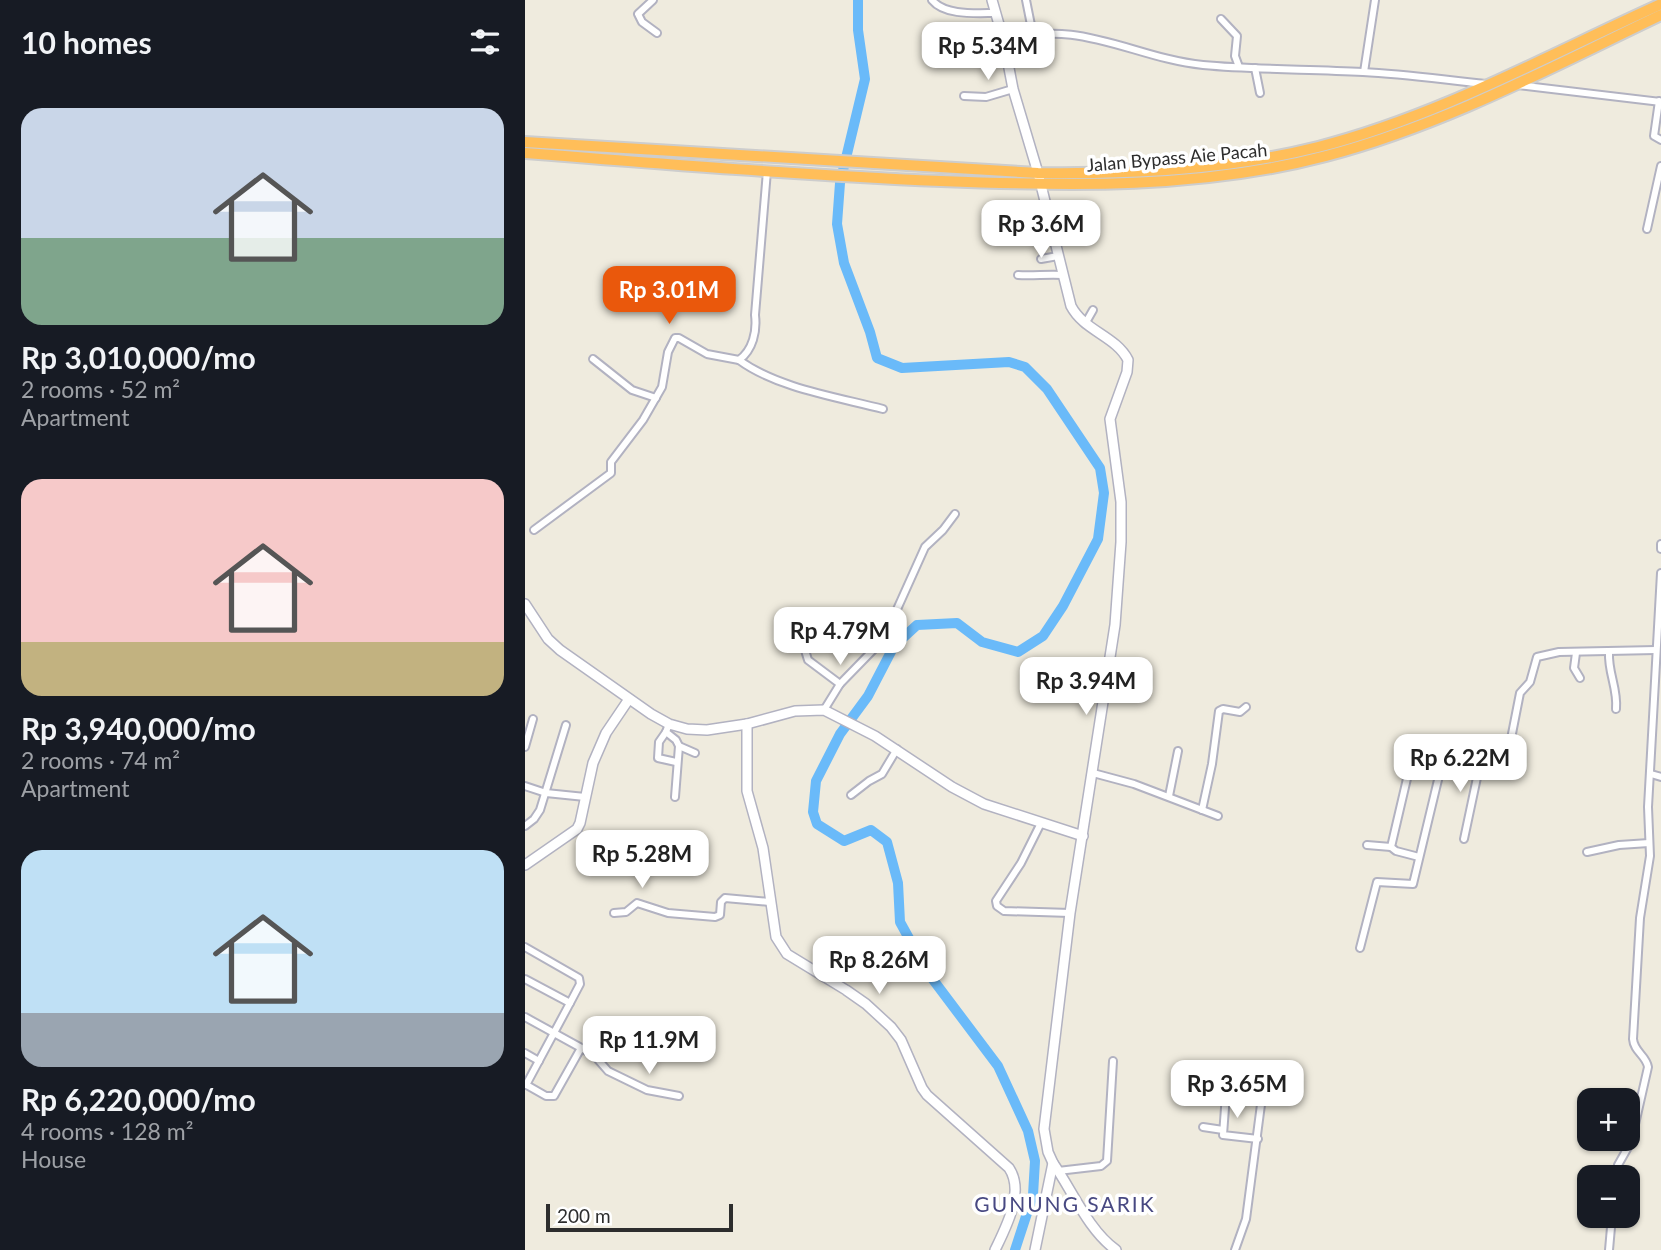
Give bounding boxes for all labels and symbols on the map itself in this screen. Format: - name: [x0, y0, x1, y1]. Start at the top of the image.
- pin: Rp 5.34M: [916, 22, 1060, 82]
- street label: Jalan Bypass Aie Pacah: [1086, 138, 1268, 176]
- pin: Rp 3.6M: [976, 201, 1106, 260]
- pin: Rp 3.01M: [597, 266, 741, 326]
- pin: Rp 4.79M: [768, 608, 912, 667]
- pin: Rp 3.94M: [1014, 658, 1158, 717]
- pin: Rp 6.22M: [1388, 734, 1532, 794]
- pin: Rp 5.28M: [570, 830, 714, 890]
- pin: Rp 8.26M: [807, 936, 951, 996]
- pin: Rp 11.9M: [577, 1016, 721, 1076]
- pin: Rp 3.65M: [1165, 1060, 1309, 1120]
- district label: GUNUNG SARIK: [974, 1191, 1156, 1216]
- scale bar: [546, 1201, 733, 1233]

